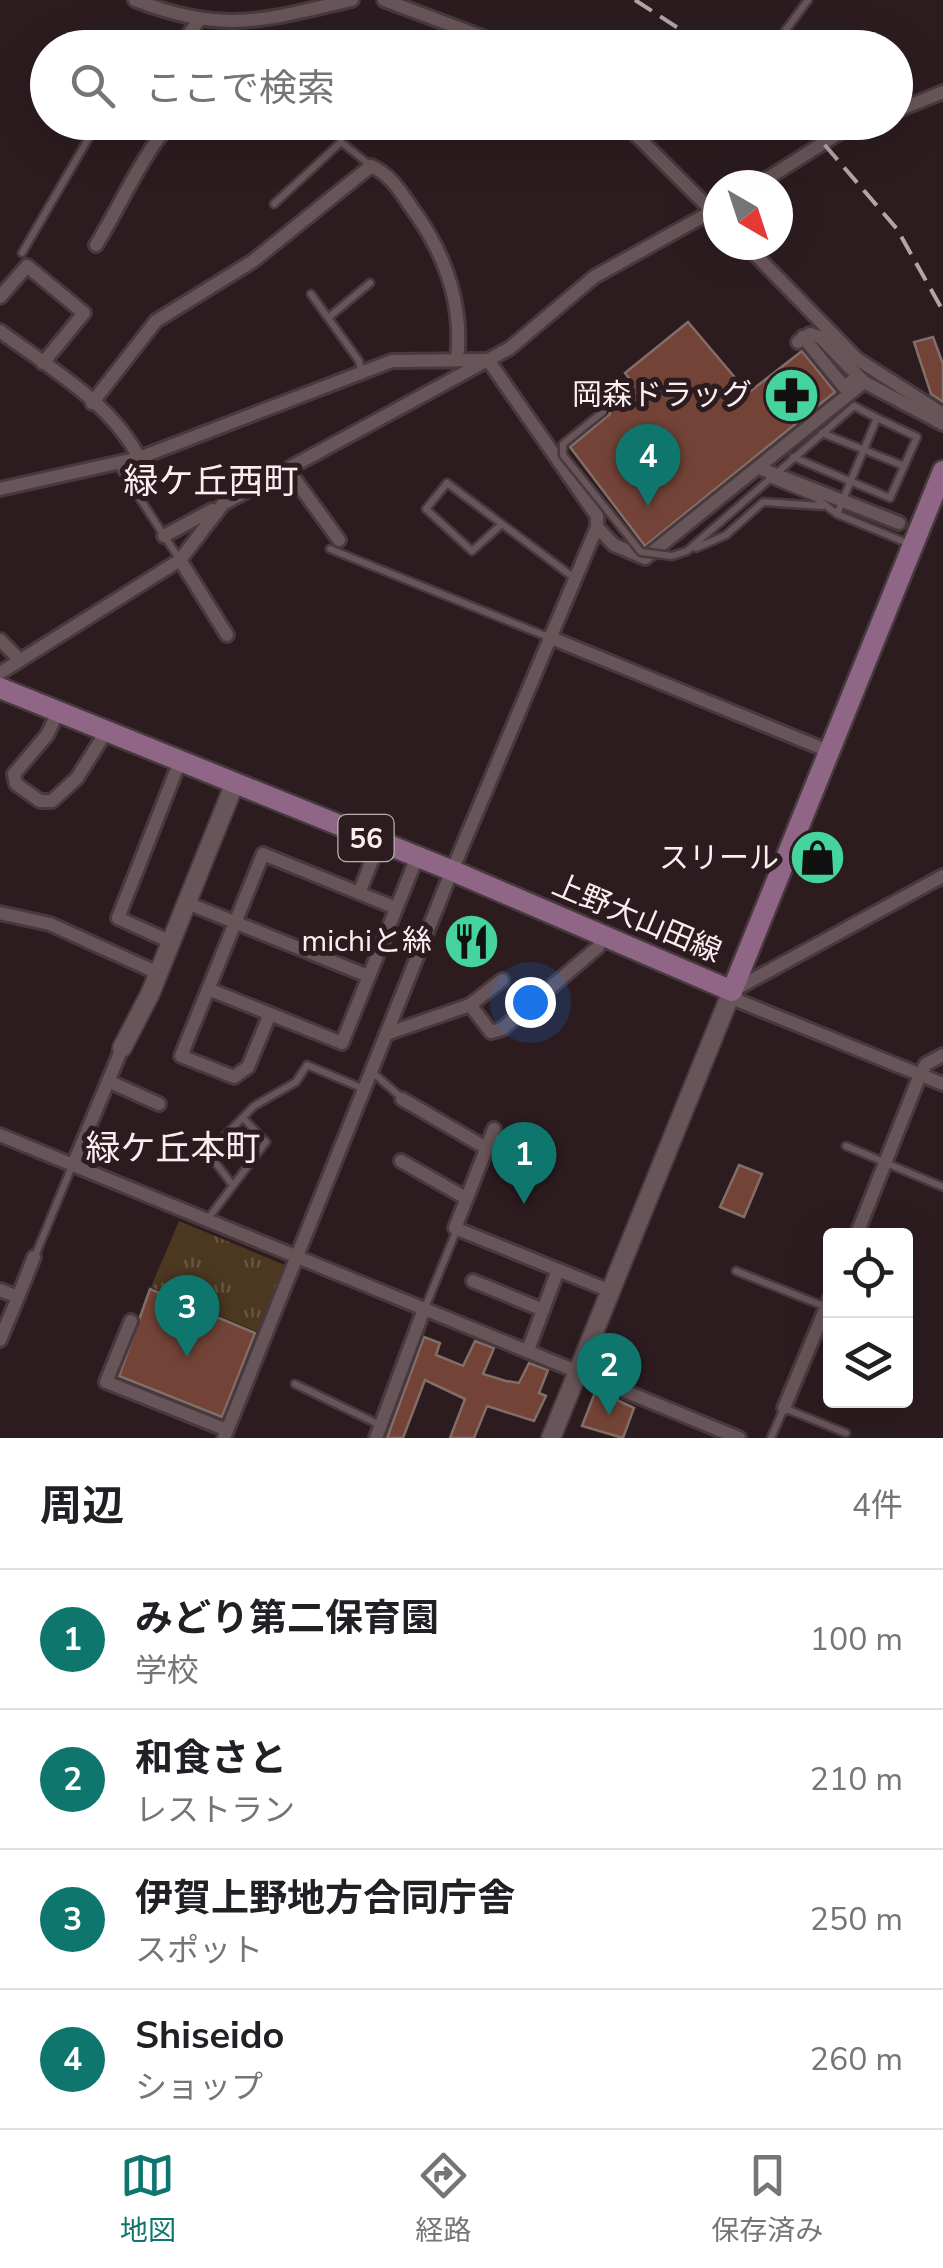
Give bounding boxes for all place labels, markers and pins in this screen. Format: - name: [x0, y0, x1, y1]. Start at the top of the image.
- pharmacy icon: 岡森ドラッグ: [761, 365, 821, 425]
- place label: 岡森ドラッグ: [572, 375, 752, 416]
- pin: 4: [616, 424, 680, 506]
- shop icon: スリール: [788, 828, 848, 888]
- place label: スリール: [659, 838, 779, 879]
- restaurant icon: michiと絲: [441, 911, 501, 971]
- place label: michiと絲: [301, 921, 432, 962]
- pin: 1: [492, 1122, 556, 1204]
- pin: 3: [154, 1274, 220, 1357]
- pin: 2: [576, 1332, 642, 1415]

